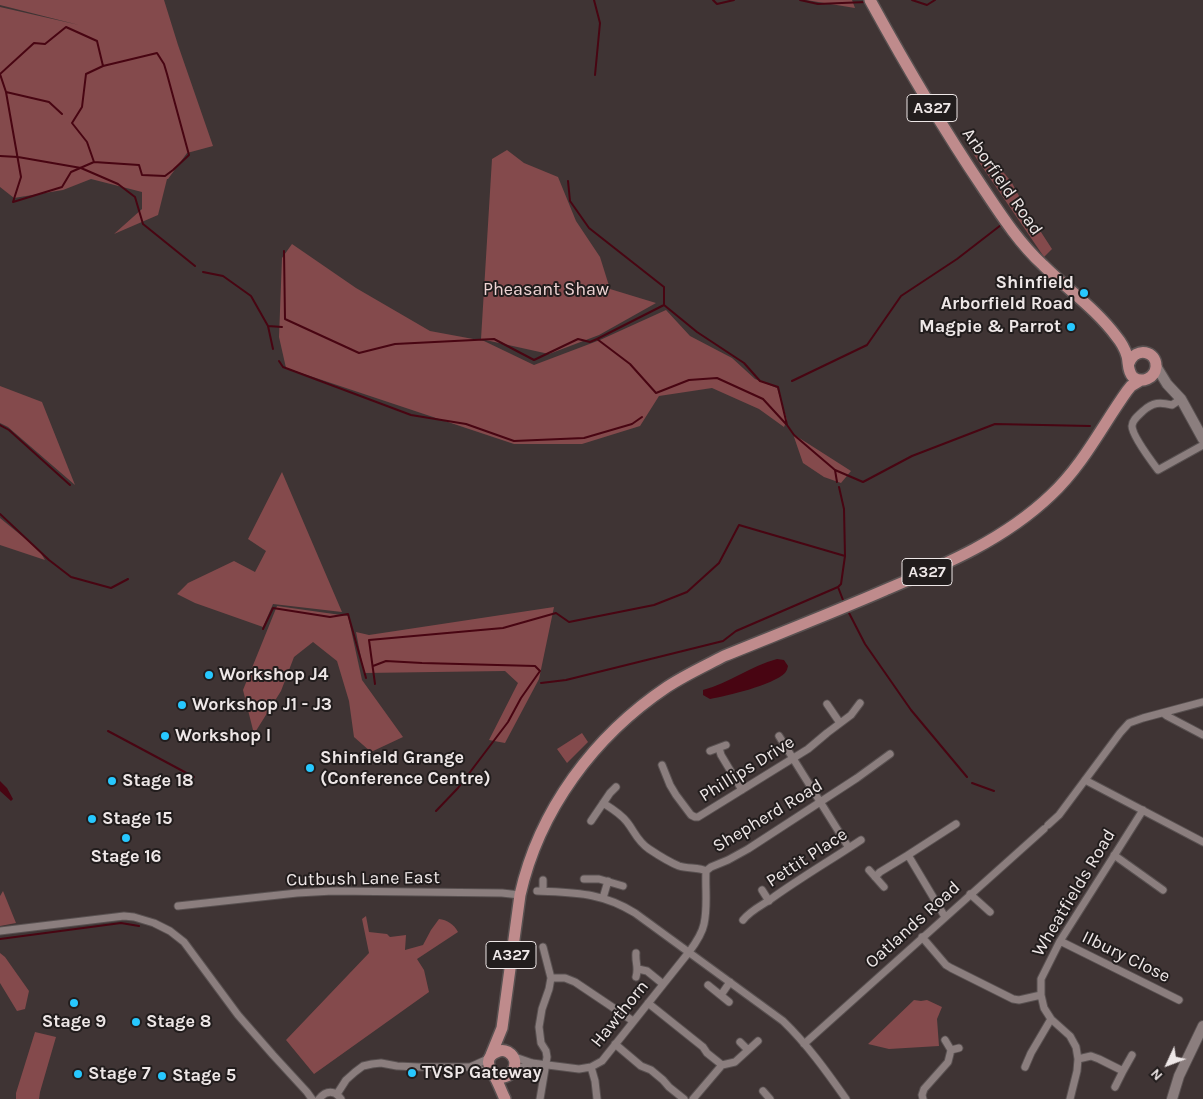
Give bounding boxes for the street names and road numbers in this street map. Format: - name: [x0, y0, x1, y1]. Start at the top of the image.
- road number: A327: [907, 95, 957, 122]
- street label: Arborfield Road: [957, 124, 1047, 240]
- road number: A327: [902, 558, 952, 586]
- street label: Phillips Drive: [696, 731, 798, 807]
- street label: Shepherd Road: [709, 775, 827, 857]
- street label: Pettit Place: [762, 824, 852, 892]
- street label: Wheatfields Road: [1028, 825, 1120, 961]
- street label: Cutbush Lane East: [286, 867, 440, 891]
- street label: Oatlands Road: [861, 877, 965, 973]
- street label: Ilbury Close: [1078, 926, 1174, 988]
- road number: A327: [486, 942, 536, 968]
- street label: Hawthorn: [586, 976, 654, 1052]

